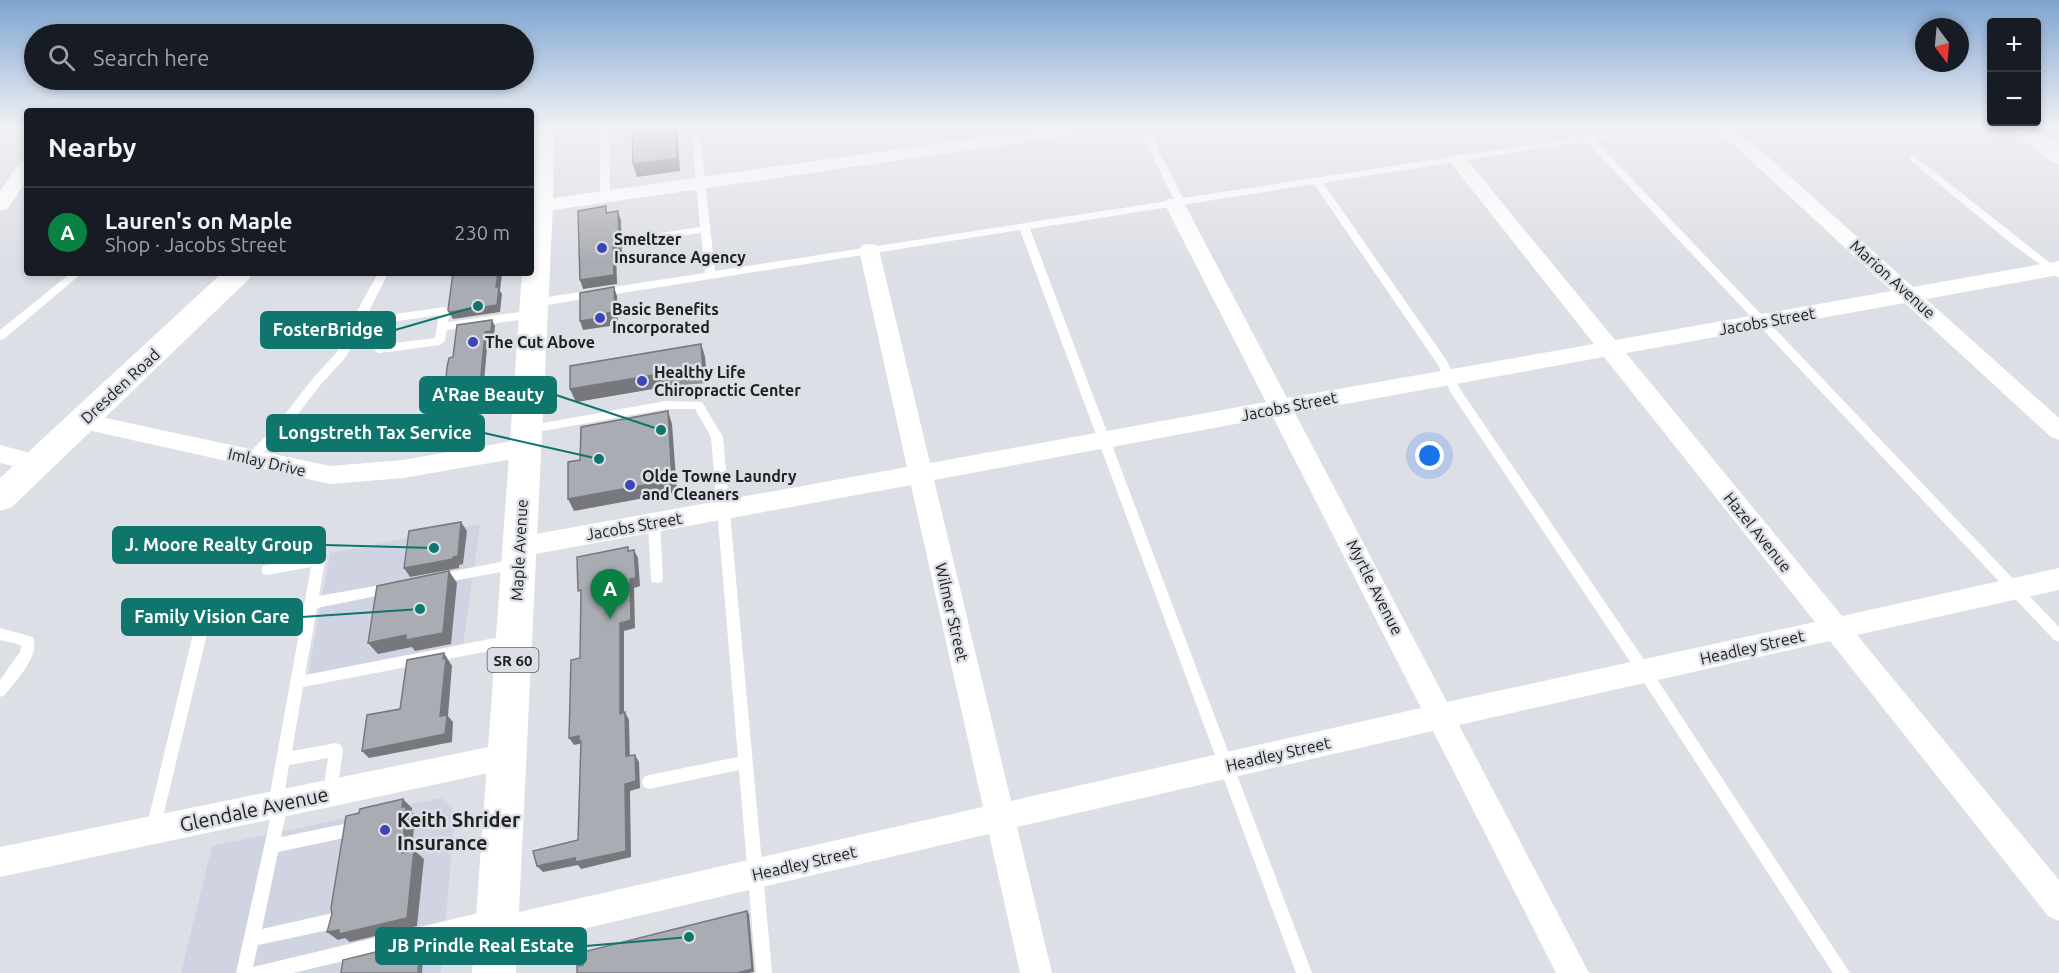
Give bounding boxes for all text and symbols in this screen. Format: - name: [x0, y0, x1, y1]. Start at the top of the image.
- north arrow: [1915, 18, 1969, 72]
- map controls: [1987, 18, 2041, 126]
- button: +: [1987, 18, 2041, 72]
- search box: [24, 24, 534, 90]
- icon: search: [45, 41, 78, 74]
- text: Search here: [93, 45, 209, 70]
- button: −: [1987, 72, 2041, 126]
- text: Nearby: [48, 133, 136, 162]
- text: Lauren's on Maple: [105, 208, 293, 233]
- text: A: [60, 221, 75, 244]
- text: 230 m: [454, 221, 510, 244]
- place label: Smeltzer Insurance Agency: [614, 230, 746, 266]
- text: Shop · Jacobs Street: [105, 233, 286, 256]
- street label: Marion Avenue: [1847, 236, 1939, 322]
- marker: Smeltzer Insurance Agency: [595, 241, 609, 255]
- place label: Basic Benefits Incorporated: [612, 300, 719, 336]
- street label: Jacobs Street: [1717, 304, 1817, 338]
- marker: Basic Benefits Incorporated: [593, 311, 607, 325]
- callout: FosterBridge: [261, 312, 395, 348]
- text: FosterBridge: [273, 319, 383, 339]
- place label: The Cut Above: [485, 333, 595, 351]
- marker: The Cut Above: [466, 335, 480, 349]
- street label: Dresden Road: [77, 345, 163, 427]
- place label: Healthy Life Chiropractic Center: [654, 363, 801, 399]
- marker: Healthy Life Chiropractic Center: [635, 374, 649, 388]
- callout: A'Rae Beauty: [420, 377, 556, 413]
- text: A'Rae Beauty: [432, 384, 544, 404]
- street label: Jacobs Street: [1239, 388, 1339, 424]
- callout: Longstreth Tax Service: [267, 415, 484, 451]
- text: Longstreth Tax Service: [278, 422, 472, 442]
- your location: [1415, 441, 1444, 470]
- street label: Imlay Drive: [226, 444, 308, 480]
- place label: Olde Towne Laundry and Cleaners: [642, 467, 797, 503]
- marker: Olde Towne Laundry and Cleaners: [623, 478, 637, 492]
- street label: Hazel Avenue: [1720, 489, 1796, 575]
- street label: Maple Avenue: [507, 499, 531, 601]
- street label: Jacobs Street: [584, 509, 684, 543]
- callout: J. Moore Realty Group: [113, 527, 325, 563]
- text: J. Moore Realty Group: [125, 534, 313, 554]
- street label: Myrtle Avenue: [1343, 536, 1407, 638]
- street label: Wilmer Street: [932, 561, 972, 664]
- pin: A: [590, 570, 630, 619]
- callout: Family Vision Care: [122, 599, 302, 635]
- text: Family Vision Care: [134, 606, 290, 626]
- street label: Headley Street: [1698, 626, 1807, 668]
- road number: SR 60: [488, 648, 538, 672]
- street label: Headley Street: [1224, 733, 1333, 775]
- street label: Glendale Avenue: [178, 782, 330, 836]
- place label: Keith Shrider Insurance: [397, 808, 521, 854]
- marker: Keith Shrider Insurance: [378, 823, 392, 837]
- street label: Headley Street: [750, 842, 859, 884]
- callout: JB Prindle Real Estate: [376, 928, 586, 964]
- text: JB Prindle Real Estate: [388, 935, 574, 955]

